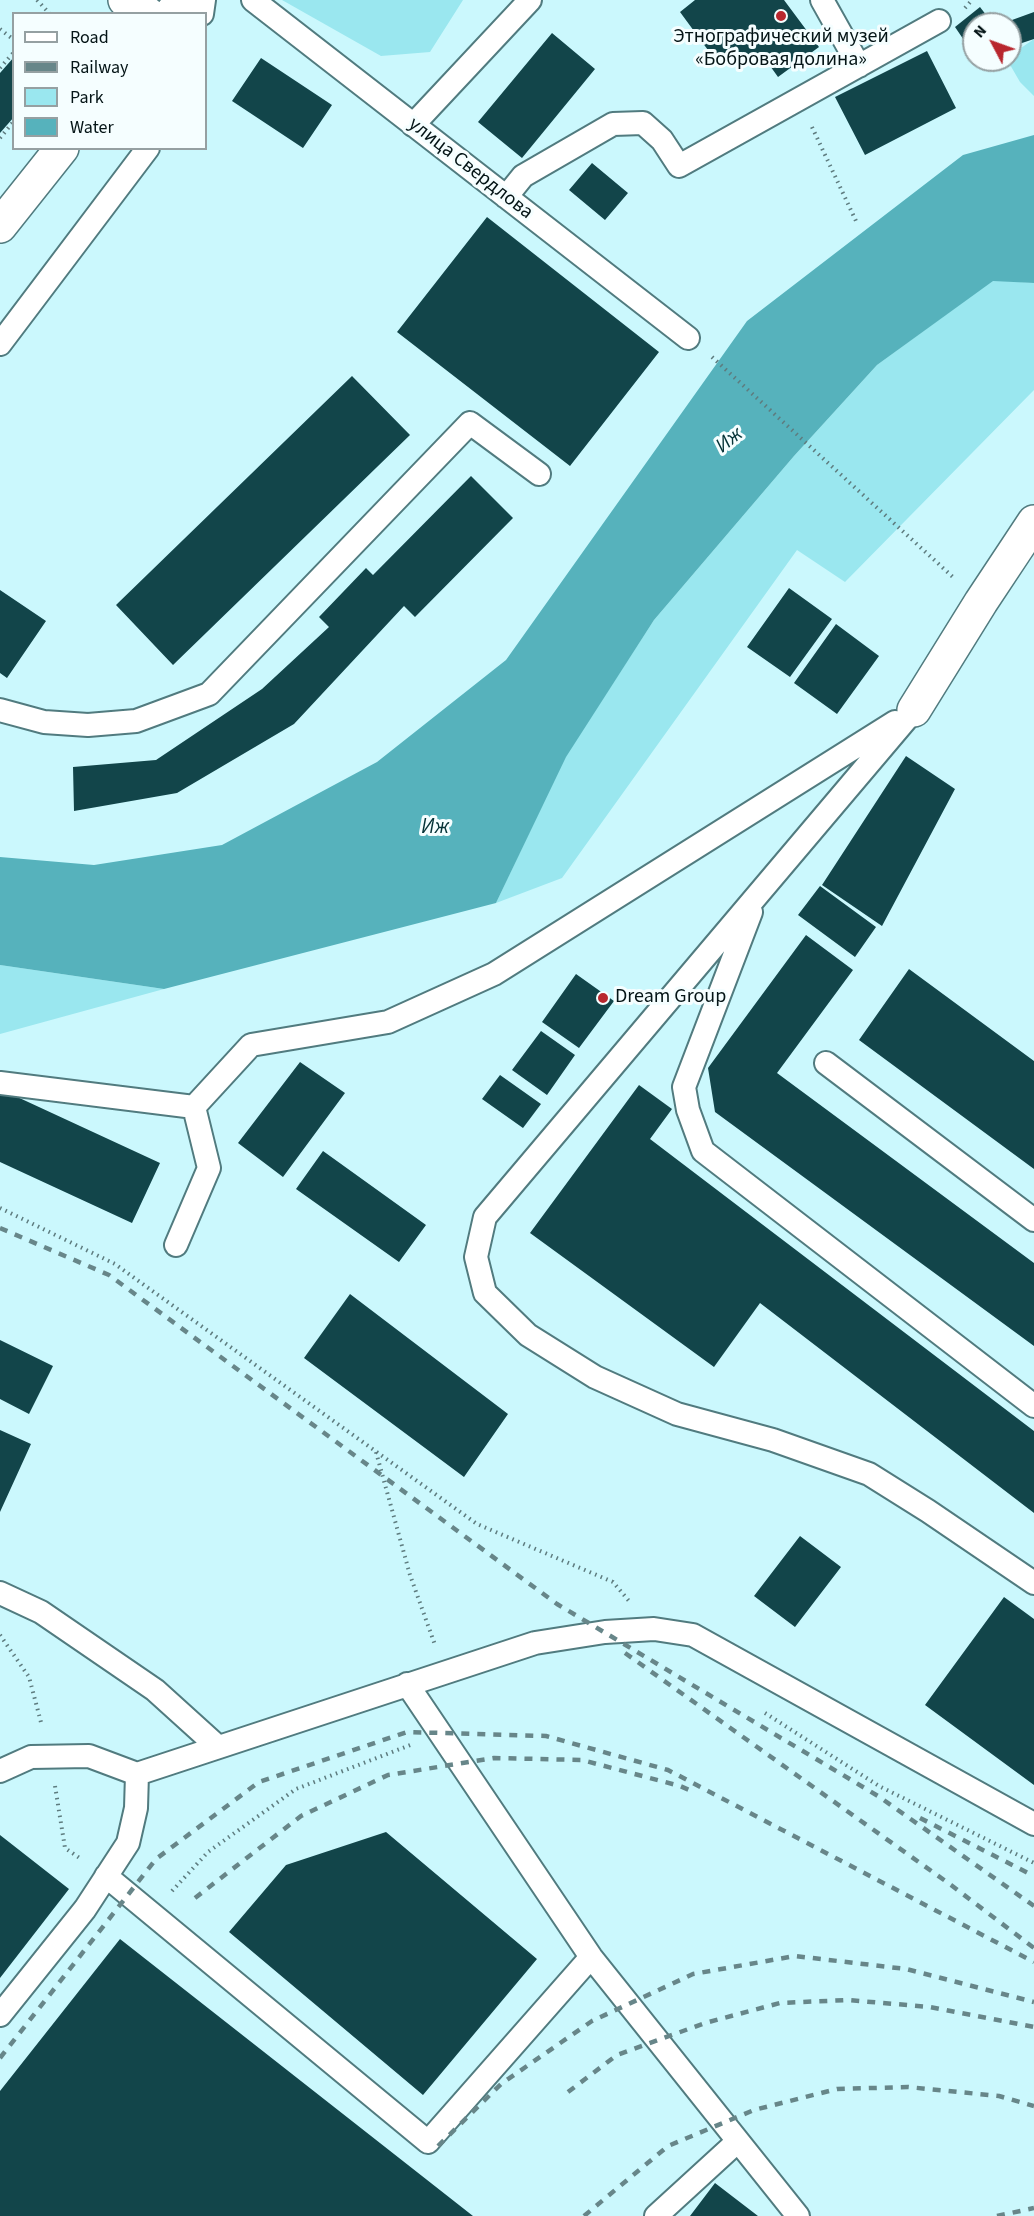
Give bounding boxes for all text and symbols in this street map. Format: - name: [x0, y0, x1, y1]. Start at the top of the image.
- marker: Этнографический музей «Бобровая долина»: [774, 9, 788, 23]
- legend: [12, 12, 207, 150]
- north arrow: [962, 12, 1022, 72]
- text: N: [968, 20, 992, 43]
- text: Road: [70, 25, 109, 50]
- place label: Этнографический музей «Бобровая долина»: [673, 26, 889, 73]
- text: Railway: [70, 55, 129, 80]
- text: Park: [70, 85, 104, 110]
- street label: улица Свердлова: [403, 113, 537, 225]
- text: Water: [70, 115, 114, 140]
- water label: Иж: [711, 423, 749, 459]
- water label: Иж: [421, 815, 449, 841]
- place label: Dream Group: [615, 986, 726, 1010]
- marker: Dream Group: [596, 991, 610, 1005]

